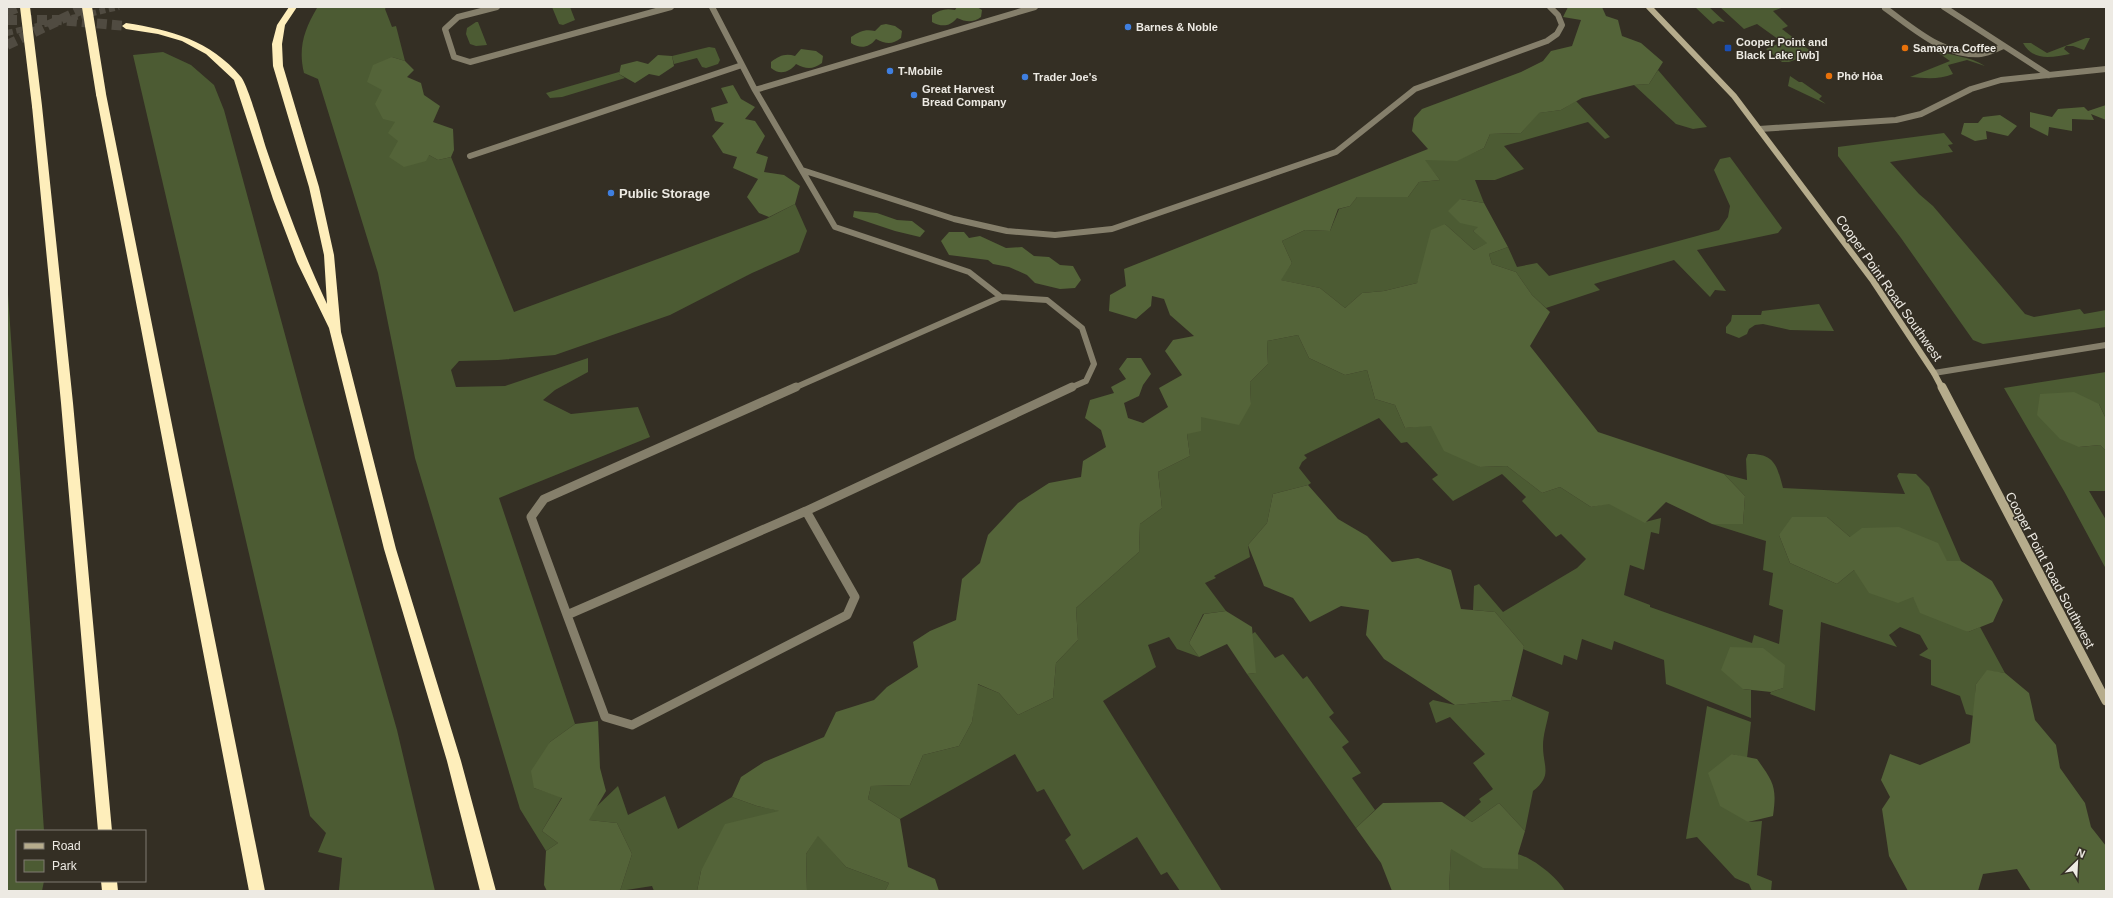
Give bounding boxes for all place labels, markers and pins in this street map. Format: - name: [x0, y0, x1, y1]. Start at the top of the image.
- place label: Barnes & Noble: [1136, 21, 1218, 33]
- marker: Barnes & Noble: [1123, 22, 1133, 32]
- place label: Cooper Point and Black Lake [wb]: [1736, 36, 1828, 61]
- place label: Samayra Coffee: [1913, 42, 1996, 54]
- marker: Cooper Point and Black Lake [wb]: [1723, 43, 1733, 53]
- marker: Samayra Coffee: [1900, 43, 1910, 53]
- place label: T-Mobile: [898, 65, 943, 77]
- marker: T-Mobile: [885, 66, 895, 76]
- place label: Phở Hòa: [1837, 70, 1884, 82]
- place label: Trader Joe's: [1033, 71, 1097, 83]
- marker: Phở Hòa: [1824, 71, 1834, 81]
- marker: Trader Joe's: [1020, 72, 1030, 82]
- place label: Great Harvest Bread Company: [922, 83, 1007, 108]
- marker: Great Harvest Bread Company: [909, 90, 919, 100]
- place label: Public Storage: [619, 186, 710, 201]
- marker: Public Storage: [606, 188, 616, 198]

